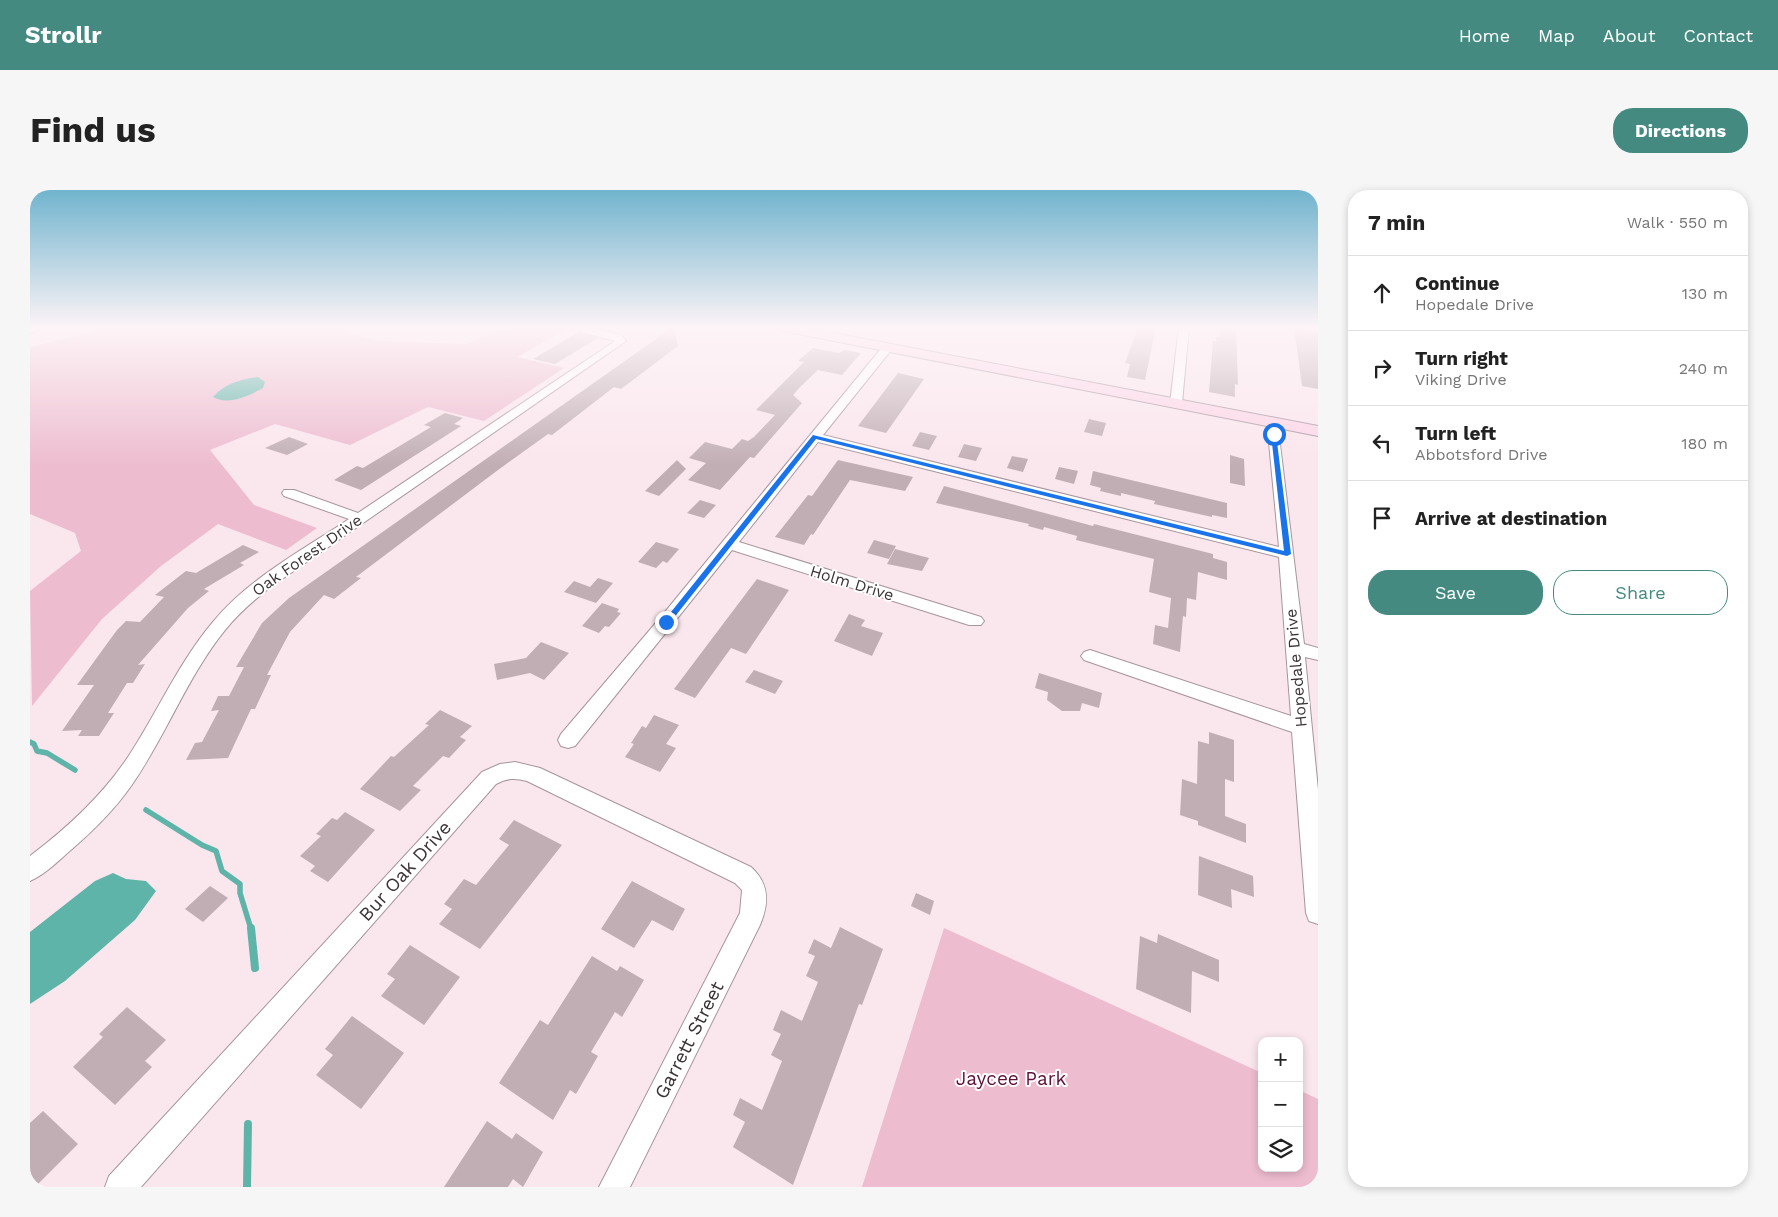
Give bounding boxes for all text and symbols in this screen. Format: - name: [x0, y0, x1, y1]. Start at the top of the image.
- text: Strollr: [25, 21, 102, 49]
- text: Home: [1459, 25, 1510, 46]
- text: Map: [1538, 25, 1575, 46]
- text: About: [1603, 25, 1655, 46]
- text: Contact: [1683, 25, 1753, 46]
- button: Directions: [1613, 108, 1748, 153]
- text: Find us: [30, 109, 156, 151]
- text: 7 min: [1368, 210, 1425, 235]
- text: Walk · 550 m: [1627, 213, 1728, 232]
- text: Continue: [1415, 272, 1499, 295]
- icon: ahead: [1368, 279, 1396, 307]
- text: 130 m: [1682, 284, 1728, 303]
- text: Hopedale Drive: [1415, 295, 1534, 314]
- text: Turn right: [1415, 347, 1508, 370]
- icon: right: [1368, 354, 1396, 382]
- text: 240 m: [1679, 359, 1728, 378]
- text: Viking Drive: [1415, 370, 1507, 389]
- text: Turn left: [1415, 422, 1496, 445]
- route start: [1263, 423, 1286, 446]
- icon: left: [1368, 429, 1396, 457]
- text: 180 m: [1681, 434, 1728, 453]
- text: Abbotsford Drive: [1415, 445, 1547, 464]
- icon: arrive: [1368, 504, 1396, 532]
- text: Arrive at destination: [1415, 507, 1607, 530]
- street label: Oak Forest Drive: [248, 510, 366, 600]
- street label: Holm Drive: [808, 561, 896, 605]
- button: Save: [1368, 570, 1543, 615]
- button: Share: [1553, 570, 1728, 615]
- street label: Hopedale Drive: [1281, 608, 1311, 728]
- route end: [655, 611, 678, 634]
- street label: Bur Oak Drive: [354, 816, 456, 926]
- street label: Garrett Street: [650, 977, 728, 1103]
- map controls: [1258, 1037, 1303, 1172]
- button: +: [1258, 1037, 1303, 1082]
- park label: Jaycee Park: [956, 1067, 1066, 1090]
- button: −: [1258, 1082, 1303, 1127]
- button: layers: [1258, 1127, 1303, 1172]

